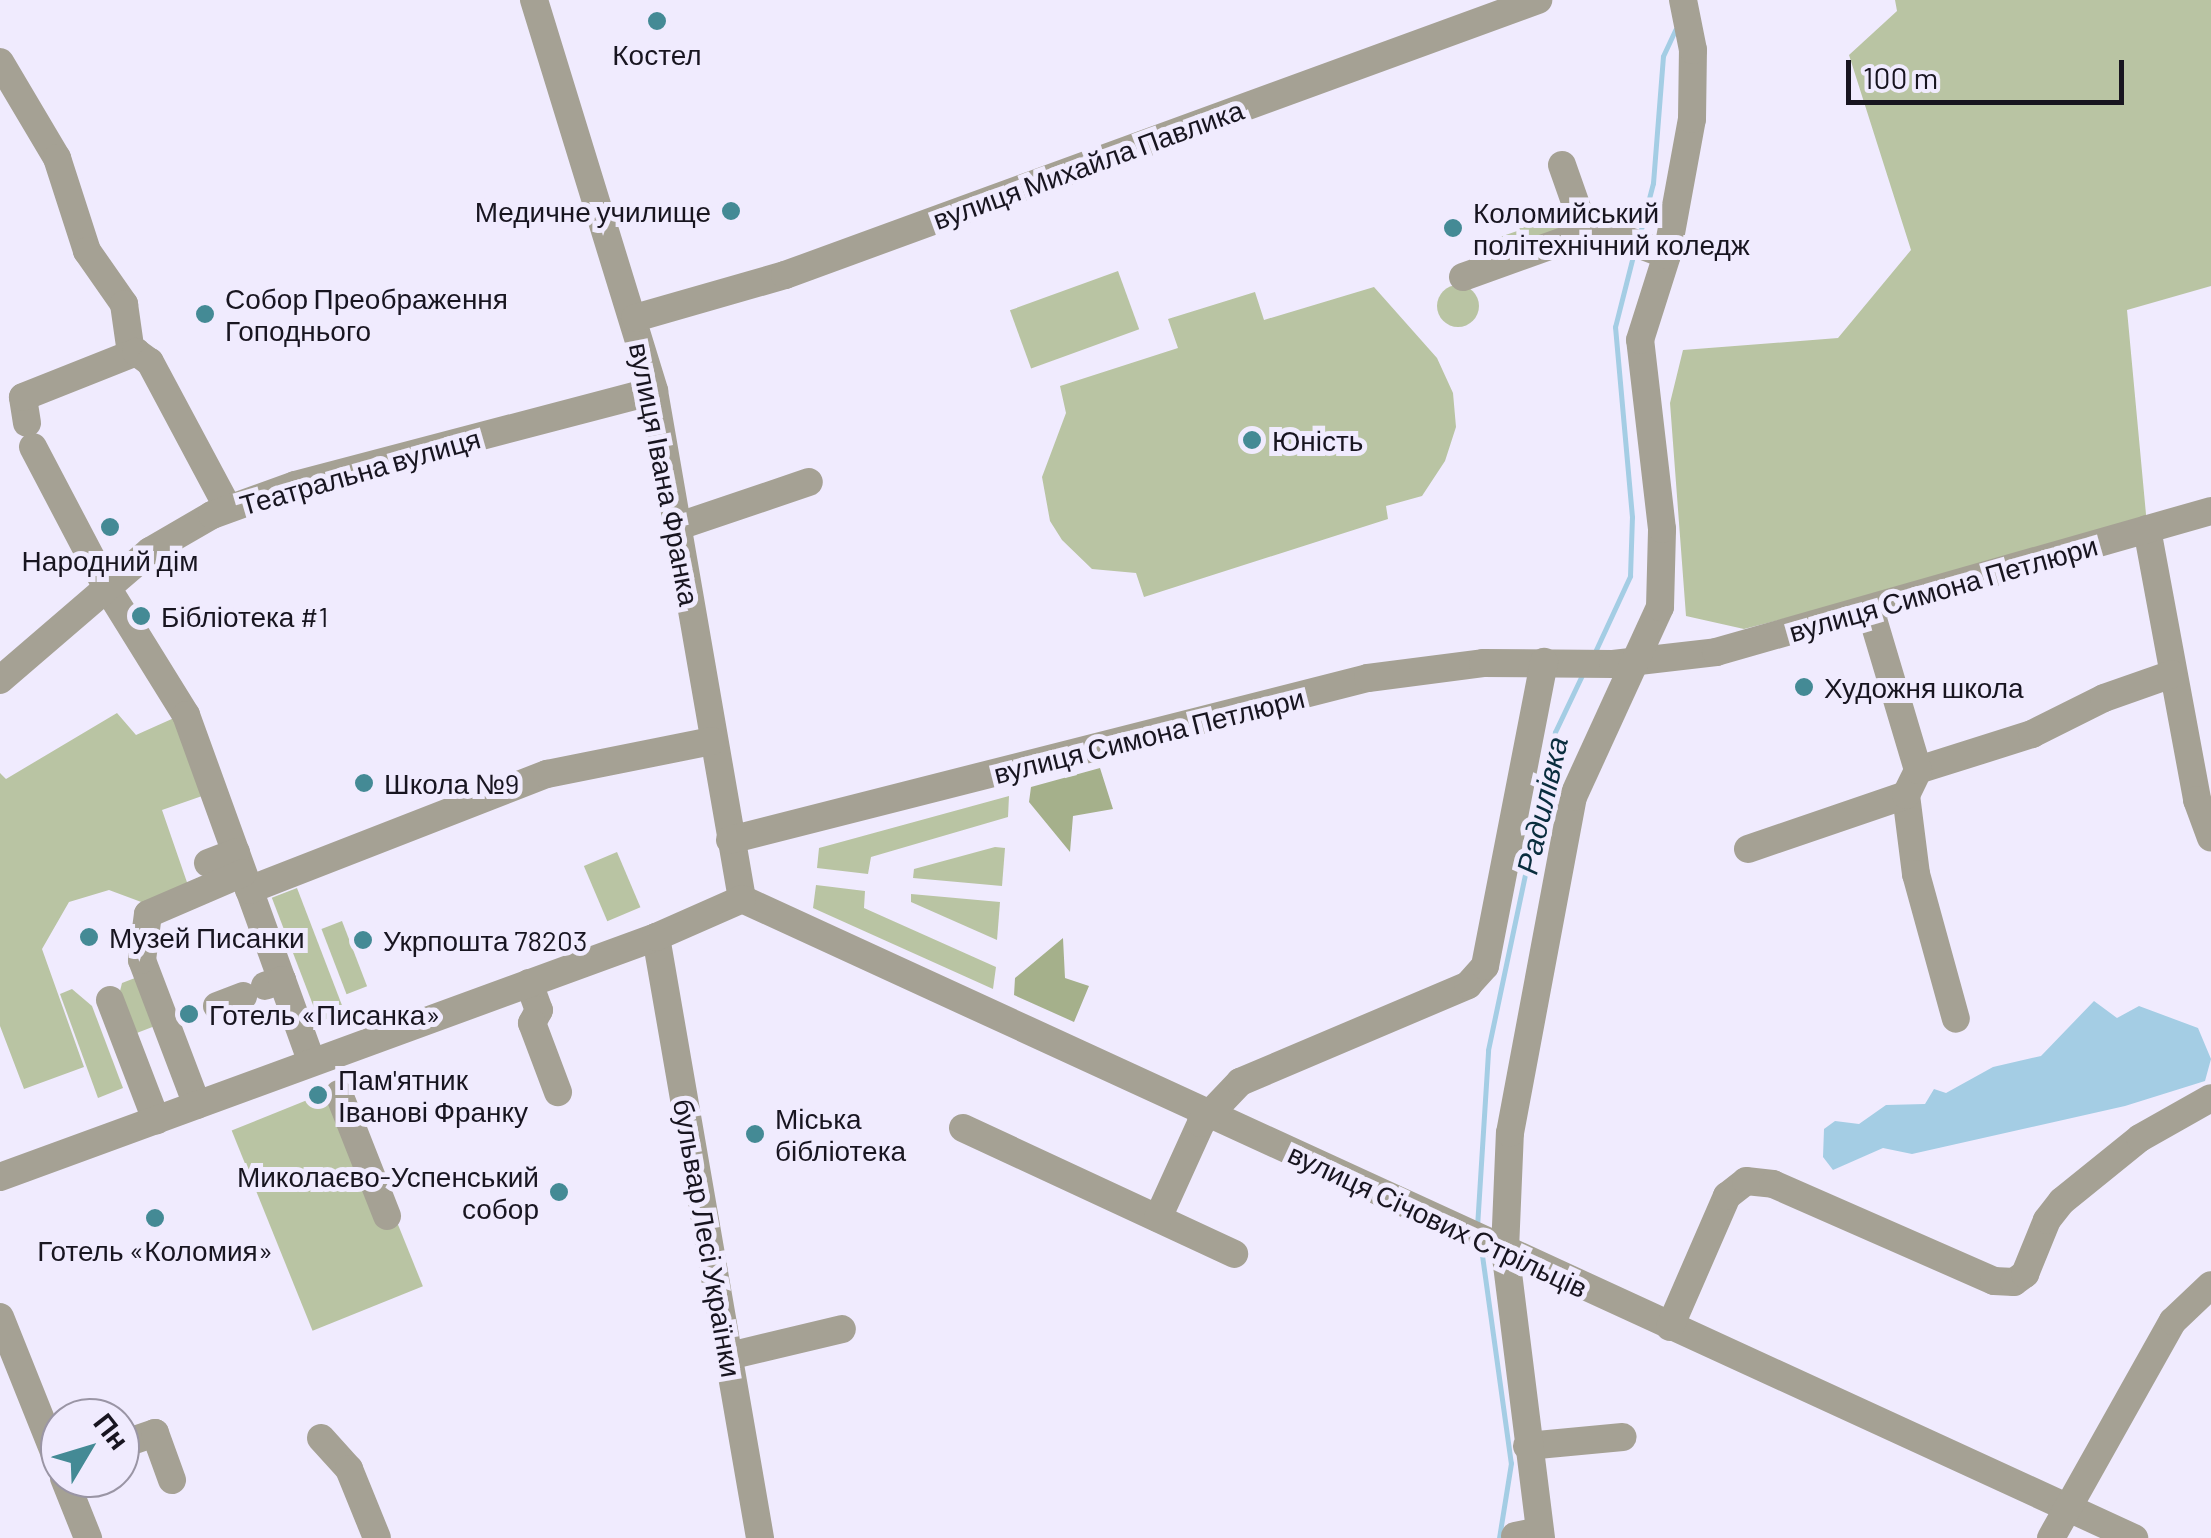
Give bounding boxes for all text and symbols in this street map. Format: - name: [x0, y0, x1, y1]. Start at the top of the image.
- marker: Костел: [646, 10, 668, 32]
- place label: Костел: [612, 37, 702, 71]
- scale bar: [1851, 40, 2128, 102]
- text: 100 m: [1863, 59, 1938, 95]
- street label: вулиця Михайла Павлика: [928, 92, 1248, 236]
- place label: Медичне училище: [475, 194, 711, 228]
- place label: Коломийський політехнічний коледж: [1473, 195, 1750, 261]
- marker: Медичне училище: [720, 200, 742, 222]
- marker: Коломийський політехнічний коледж: [1442, 217, 1464, 239]
- place label: Собор Преображення Гоподнього: [225, 281, 508, 347]
- marker: Собор Преображення Гоподнього: [194, 303, 216, 325]
- street label: вулиця Івана Франка: [623, 340, 707, 608]
- street label: Театральна вулиця: [236, 421, 484, 521]
- place label: Юність: [1272, 423, 1363, 457]
- marker: Юність: [1241, 429, 1263, 451]
- marker: Народний дім: [99, 516, 121, 538]
- street label: вулиця Симона Петлюри: [1785, 528, 2101, 648]
- place label: Народний дім: [22, 543, 198, 577]
- place label: Бібліотека #1: [161, 599, 328, 633]
- marker: Бібліотека #1: [130, 605, 152, 627]
- place label: Художня школа: [1824, 670, 2024, 704]
- marker: Художня школа: [1793, 676, 1815, 698]
- street label: вулиця Симона Петлюри: [990, 680, 1308, 790]
- water label: Радилівка: [1508, 733, 1574, 877]
- place label: Школа №9: [384, 766, 519, 800]
- marker: Школа №9: [353, 772, 375, 794]
- place label: Музей Писанки: [109, 920, 305, 954]
- place label: Укрпошта 78203: [383, 923, 587, 957]
- marker: Музей Писанки: [78, 926, 100, 948]
- marker: Укрпошта 78203: [352, 929, 374, 951]
- place label: Готель «Писанка»: [209, 997, 440, 1031]
- marker: Готель «Писанка»: [178, 1003, 200, 1025]
- place label: Пам'ятник Іванові Франку: [338, 1062, 528, 1128]
- marker: Пам'ятник Іванові Франку: [307, 1084, 329, 1106]
- street label: бульвар Лесі Українки: [667, 1096, 749, 1380]
- place label: Міська бібліотека: [775, 1101, 906, 1167]
- marker: Міська бібліотека: [744, 1123, 766, 1145]
- street label: вулиця Січових Стрільців: [1283, 1136, 1593, 1304]
- place label: Миколаєво-Успенський собор: [237, 1159, 539, 1225]
- marker: Миколаєво-Успенський собор: [548, 1181, 570, 1203]
- marker: Готель «Коломия»: [144, 1207, 166, 1229]
- place label: Готель «Коломия»: [37, 1233, 273, 1267]
- north arrow: [40, 1398, 140, 1498]
- text: Пн: [87, 1406, 137, 1456]

